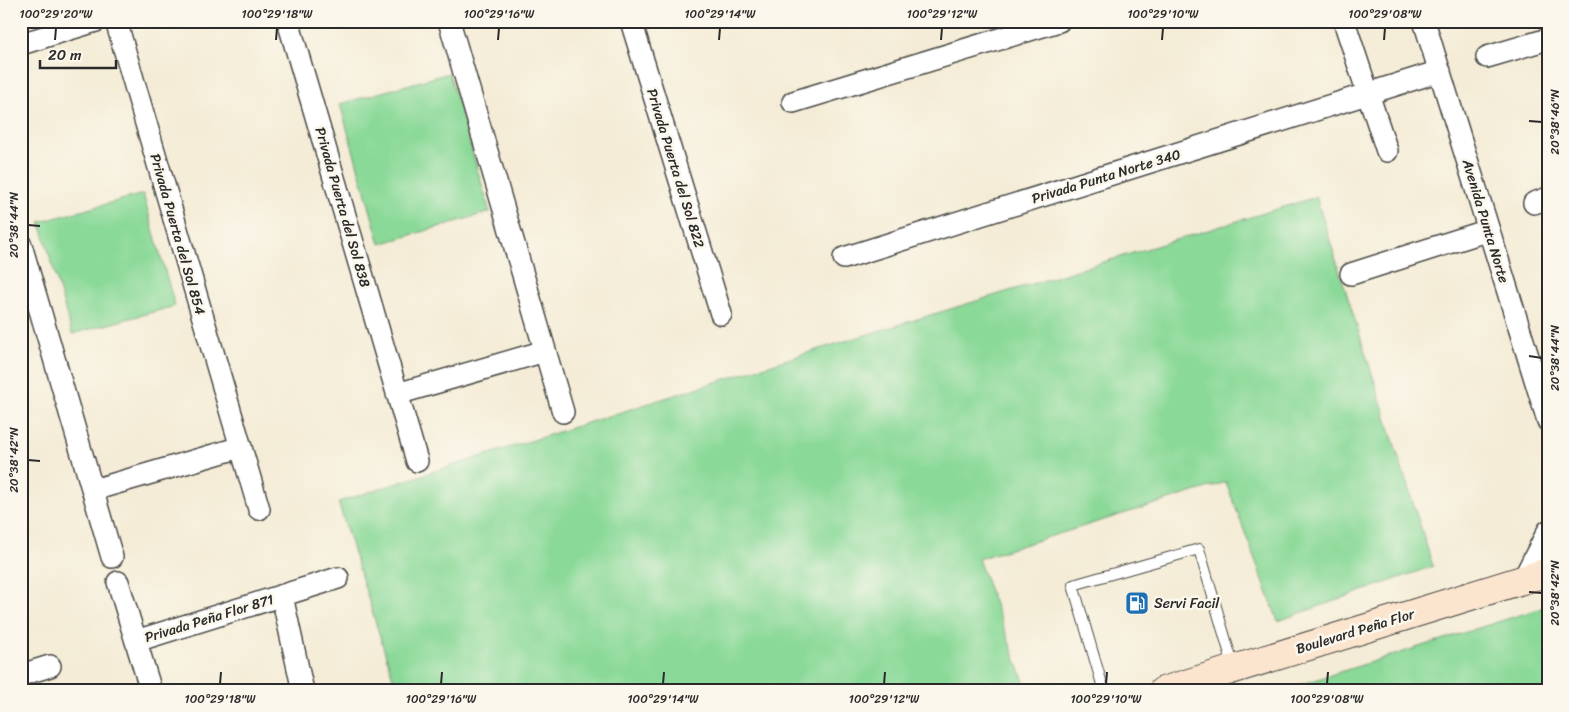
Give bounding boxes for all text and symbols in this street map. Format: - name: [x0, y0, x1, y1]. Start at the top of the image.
- text: 100°29'20"W: [20, 3, 93, 25]
- text: 100°29'18"W: [242, 3, 313, 25]
- text: 100°29'16"W: [464, 3, 535, 25]
- text: 100°29'14"W: [684, 3, 756, 25]
- text: 100°29'12"W: [907, 3, 978, 25]
- text: 100°29'10"W: [1127, 3, 1199, 25]
- text: 100°29'08"W: [1348, 3, 1422, 25]
- scale bar: [40, 38, 116, 70]
- text: 20 m: [48, 42, 82, 68]
- street label: Privada Puerta del Sol 822: [639, 85, 712, 251]
- text: 20°38'46"N: [1544, 89, 1566, 155]
- street label: Privada Puerta del Sol 838: [308, 124, 378, 291]
- street label: Privada Punta Norte 340: [1028, 142, 1184, 211]
- street label: Privada Puerta del Sol 854: [143, 150, 213, 318]
- street label: Avenida Punta Norte: [1454, 155, 1516, 286]
- text: 20°38'44"N: [3, 191, 25, 258]
- text: 20°38'44"N: [1544, 324, 1566, 391]
- text: 20°38'42"N: [3, 426, 25, 493]
- text: 20°38'42"N: [1544, 559, 1566, 626]
- street label: Privada Peña Flor 871: [141, 587, 277, 650]
- fuel station icon: Servi Facil: [1124, 590, 1150, 616]
- place label: Servi Facil: [1154, 591, 1220, 616]
- street label: Boulevard Peña Flor: [1293, 601, 1419, 661]
- text: 100°29'18"W: [185, 688, 256, 710]
- text: 100°29'16"W: [406, 688, 477, 710]
- text: 100°29'14"W: [627, 688, 699, 710]
- text: 100°29'12"W: [849, 688, 920, 710]
- text: 100°29'10"W: [1070, 688, 1142, 710]
- text: 100°29'08"W: [1290, 688, 1364, 710]

